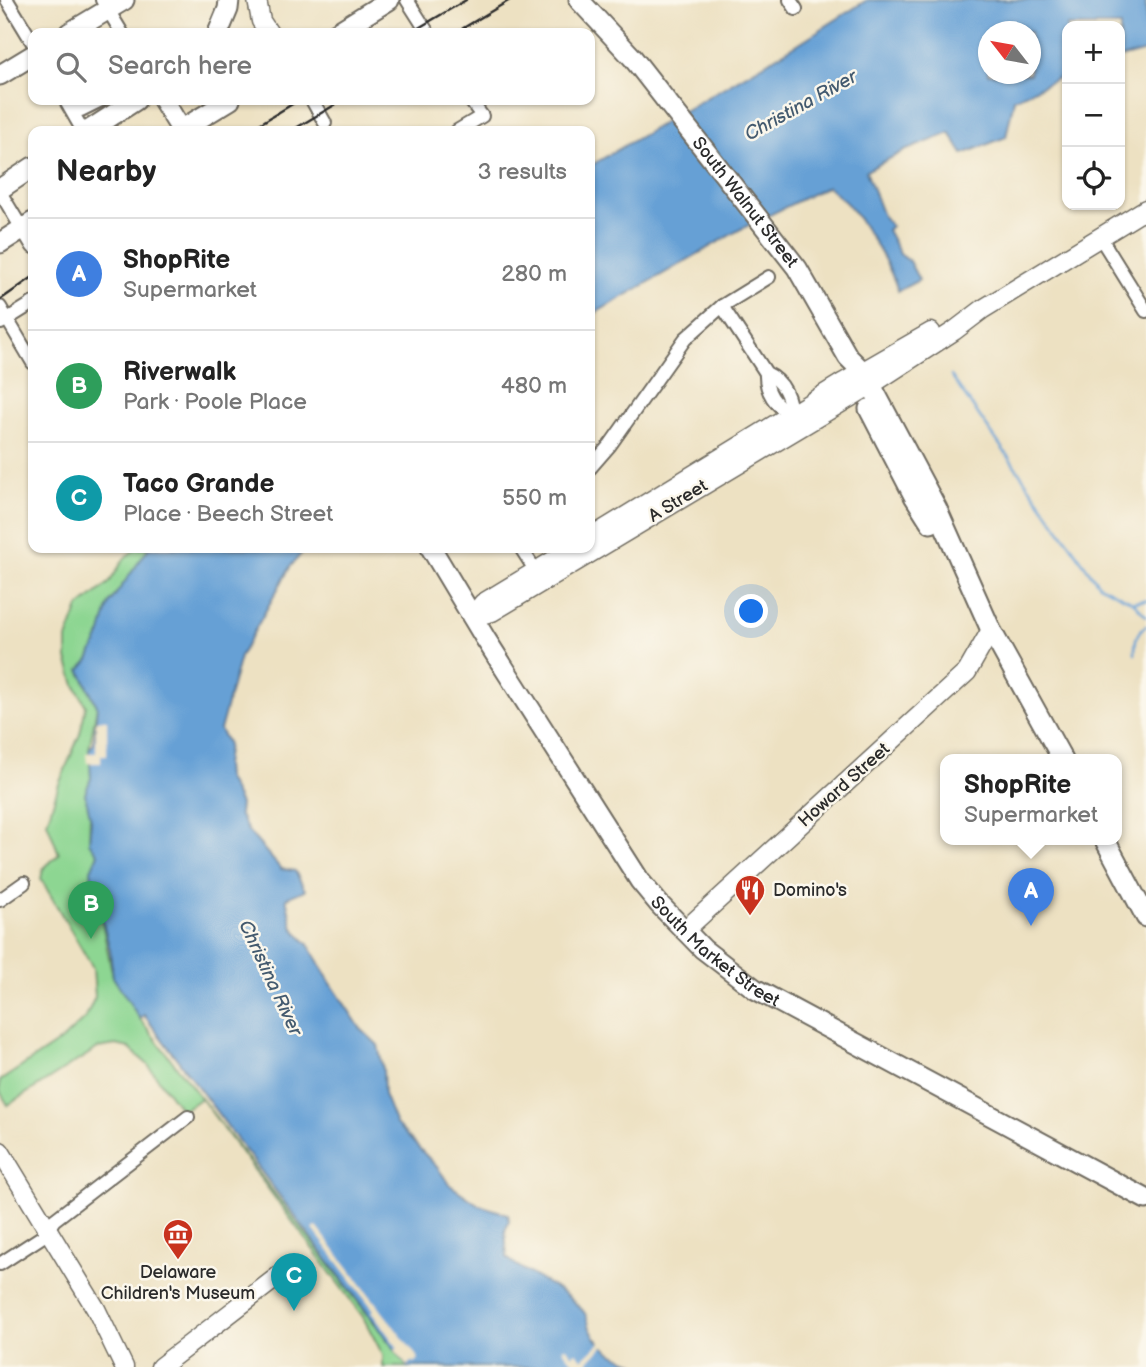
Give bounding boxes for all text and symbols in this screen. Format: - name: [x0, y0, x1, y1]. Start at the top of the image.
- north arrow: [978, 21, 1041, 84]
- map controls: [1062, 21, 1125, 210]
- button: +: [1062, 21, 1125, 84]
- search box: [28, 28, 595, 105]
- icon: search: [52, 48, 90, 86]
- text: Search here: [108, 51, 252, 82]
- water label: Christina River: [741, 65, 862, 146]
- button: −: [1062, 84, 1125, 147]
- street label: South Walnut Street: [688, 133, 803, 272]
- button: locate: [1062, 147, 1125, 210]
- text: Nearby: [56, 154, 156, 190]
- text: 3 results: [478, 158, 567, 186]
- text: ShopRite: [123, 245, 230, 276]
- text: A: [72, 260, 86, 288]
- text: 280 m: [501, 260, 567, 288]
- text: Supermarket: [123, 276, 257, 304]
- text: Riverwalk: [123, 357, 236, 388]
- text: B: [71, 372, 87, 400]
- text: 480 m: [501, 372, 567, 400]
- text: Park · Poole Place: [123, 388, 307, 416]
- text: Taco Grande: [123, 469, 274, 500]
- street label: A Street: [645, 475, 712, 527]
- text: C: [71, 484, 87, 512]
- text: 550 m: [502, 484, 567, 512]
- text: Place · Beech Street: [123, 500, 333, 528]
- your location: [734, 594, 768, 628]
- street label: Howard Street: [794, 738, 894, 832]
- popup: [940, 754, 1122, 845]
- text: ShopRite: [964, 770, 1071, 801]
- text: Supermarket: [964, 801, 1098, 829]
- pin: A: [1008, 868, 1054, 926]
- restaurant icon: Domino's: [733, 873, 767, 917]
- place label: Domino's: [773, 880, 847, 901]
- pin: B: [68, 881, 114, 939]
- street label: South Market Street: [646, 892, 784, 1011]
- water label: Christina River: [233, 917, 307, 1040]
- museum icon: Delaware Children's Museum: [161, 1217, 195, 1261]
- pin: C: [271, 1253, 317, 1311]
- place label: Delaware Children's Museum: [101, 1262, 255, 1304]

